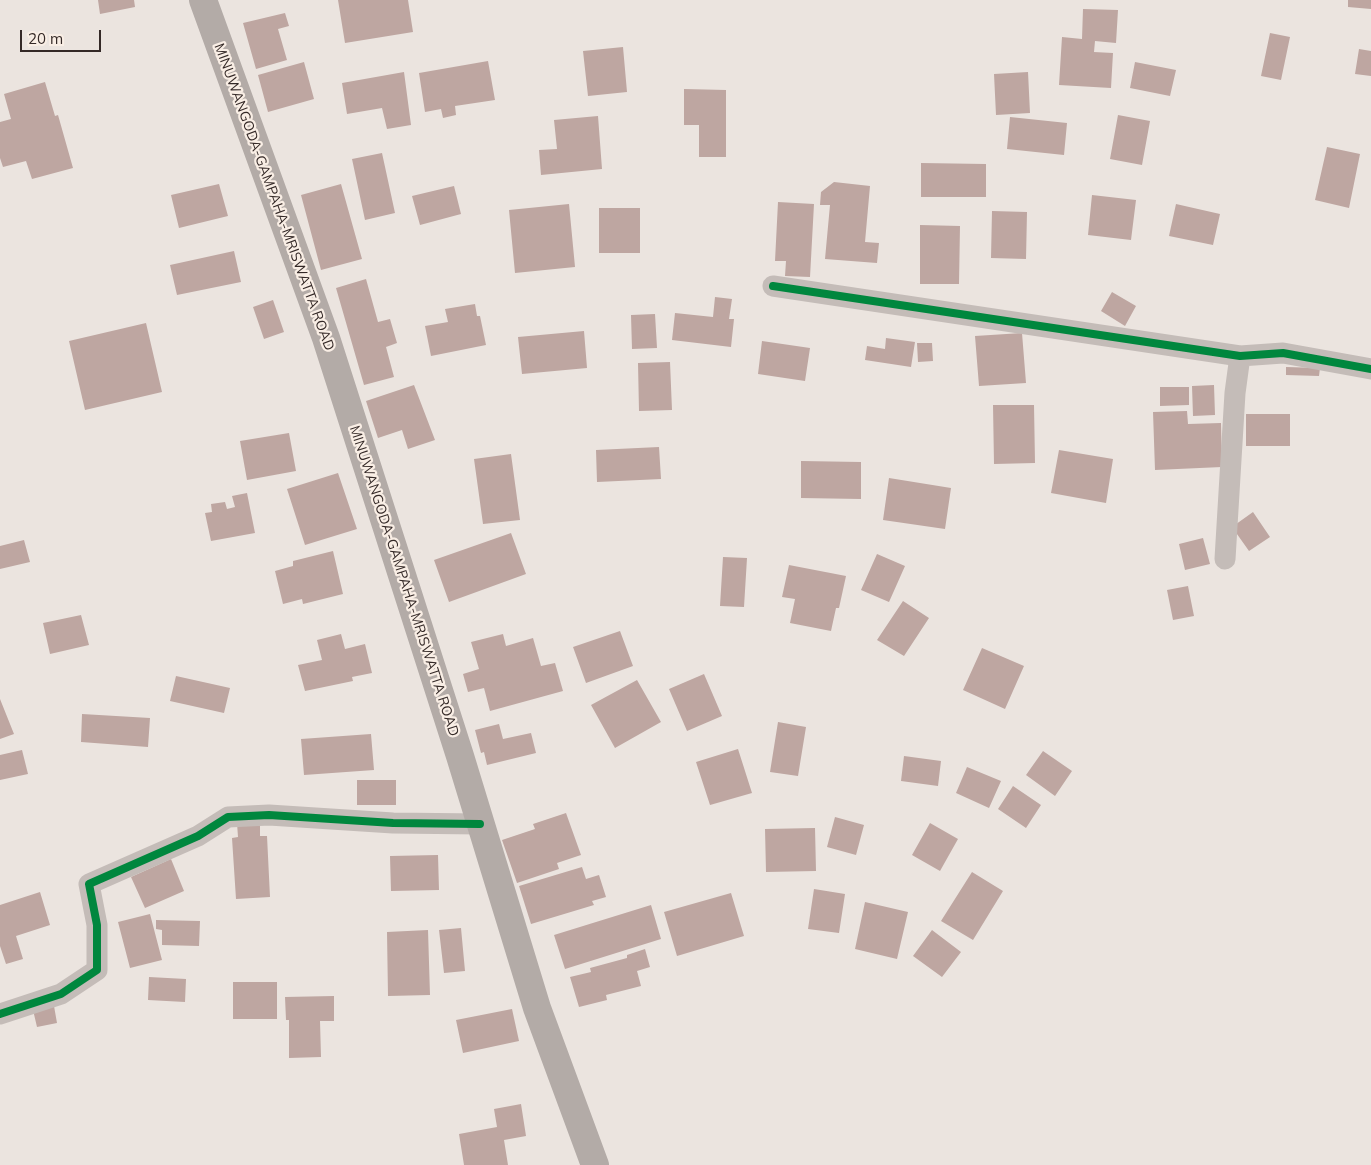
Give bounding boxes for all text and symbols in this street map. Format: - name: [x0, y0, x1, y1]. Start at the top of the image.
- scale bar: [22, 20, 104, 52]
- text: 20 m: [28, 29, 63, 48]
- street label: MINUWANGODA-GAMPAHA-MRISWATTA ROAD: [210, 41, 338, 353]
- street label: MINUWANGODA-GAMPAHA-MRISWATTA ROAD: [346, 424, 462, 738]

